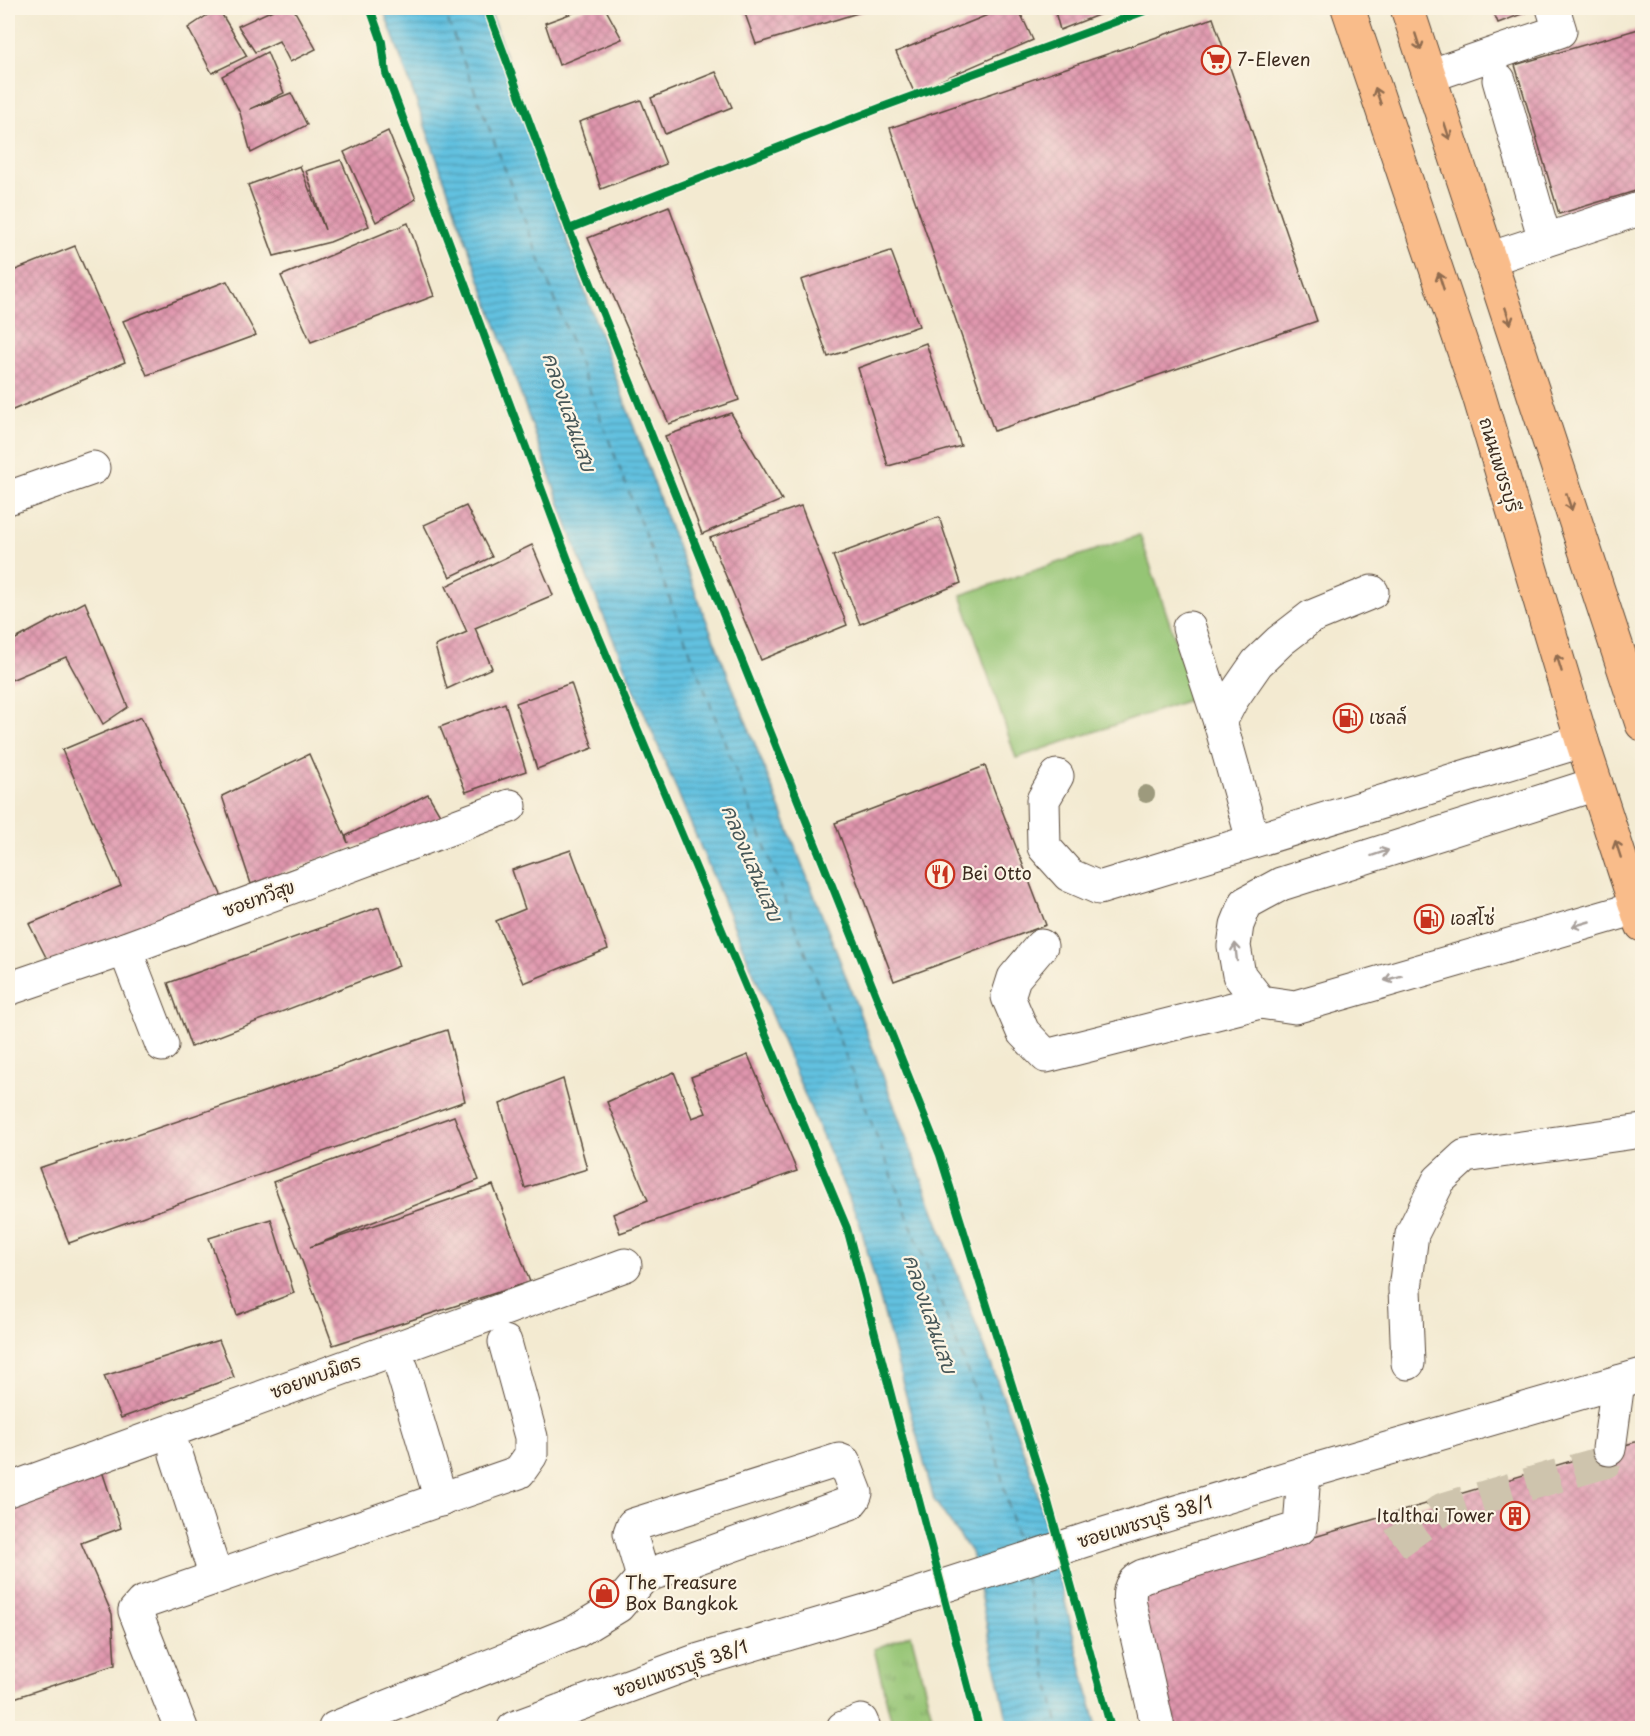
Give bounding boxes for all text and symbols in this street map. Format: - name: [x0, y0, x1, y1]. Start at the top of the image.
- one-way arrow: [1413, 32, 1424, 51]
- supermarket icon: 7-Eleven: [1200, 44, 1232, 76]
- place label: 7-Eleven: [1237, 45, 1311, 72]
- one-way arrow: [1372, 87, 1383, 106]
- one-way arrow: [1443, 121, 1454, 140]
- one-way arrow: [1434, 272, 1445, 291]
- one-way arrow: [1503, 307, 1514, 326]
- water label: คลองแสนแสบ: [536, 348, 605, 477]
- street label: ถนนเพชรบุรี: [1471, 414, 1528, 516]
- one-way arrow: [1565, 492, 1576, 511]
- one-way arrow: [1553, 654, 1564, 673]
- fuel station icon: เชลล์: [1332, 702, 1364, 734]
- place label: เชลล์: [1369, 703, 1407, 730]
- water label: คลองแสนแสบ: [715, 800, 792, 927]
- one-way arrow: [1611, 840, 1622, 859]
- one-way arrow: [1370, 846, 1389, 857]
- restaurant icon: Bei Otto: [924, 858, 956, 890]
- place label: Bei Otto: [961, 859, 1032, 886]
- street label: ซอยทวีสุข: [219, 872, 299, 925]
- fuel station icon: เอสโซ่: [1413, 903, 1445, 935]
- place label: เอสโซ่: [1450, 904, 1495, 931]
- one-way arrow: [1572, 919, 1591, 930]
- one-way arrow: [1230, 943, 1241, 963]
- one-way arrow: [1384, 973, 1403, 984]
- water label: คลองแสนแสบ: [897, 1250, 966, 1379]
- street label: ซอยพบมิตร: [266, 1347, 365, 1405]
- street label: ซอยเพชรบุรี 38/1: [1073, 1487, 1216, 1556]
- building icon: Italthai Tower: [1499, 1500, 1531, 1532]
- place label: Italthai Tower: [1377, 1501, 1494, 1528]
- place label: The Treasure Box Bangkok: [625, 1568, 738, 1616]
- shop icon: The Treasure Box Bangkok: [588, 1577, 620, 1609]
- street label: ซอยเพชรบุรี 38/1: [610, 1632, 752, 1705]

